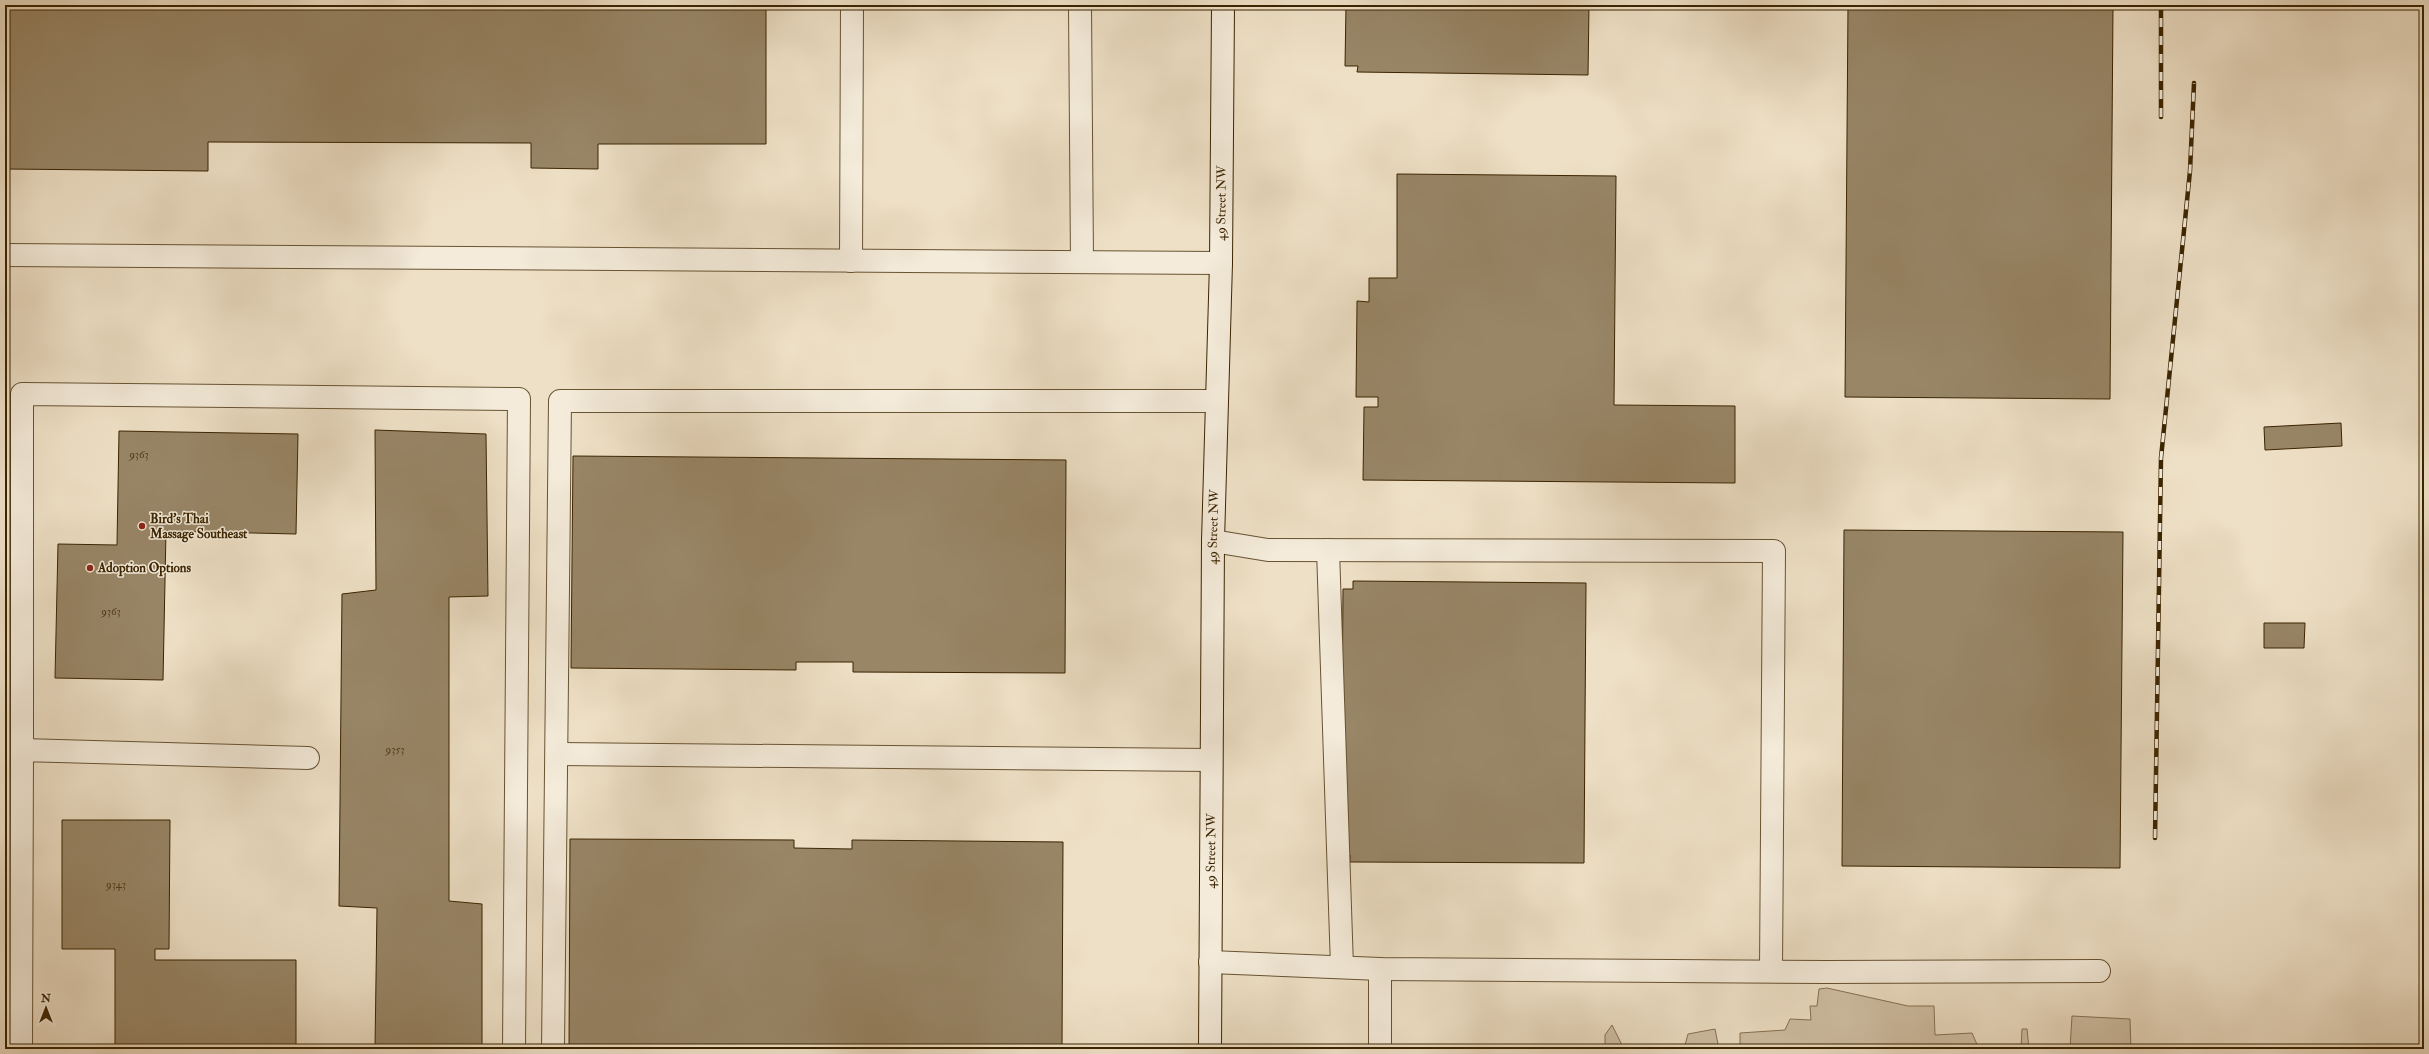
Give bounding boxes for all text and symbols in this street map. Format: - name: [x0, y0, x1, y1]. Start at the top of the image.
- street label: 49 Street NW: [1213, 165, 1230, 241]
- house number: 9363: [128, 448, 149, 461]
- street label: 49 Street NW: [1205, 488, 1223, 565]
- place label: Bird's Thai Massage Southeast: [149, 511, 248, 543]
- marker: Bird's Thai Massage Southeast: [137, 521, 147, 531]
- place label: Adoption Options: [97, 560, 192, 577]
- marker: Adoption Options: [85, 563, 95, 573]
- house number: 9363: [100, 605, 121, 618]
- house number: 9353: [385, 743, 404, 756]
- street label: 49 Street NW: [1203, 812, 1219, 889]
- house number: 9343: [105, 878, 126, 891]
- north arrow: [26, 988, 66, 1028]
- text: N: [40, 992, 52, 1005]

